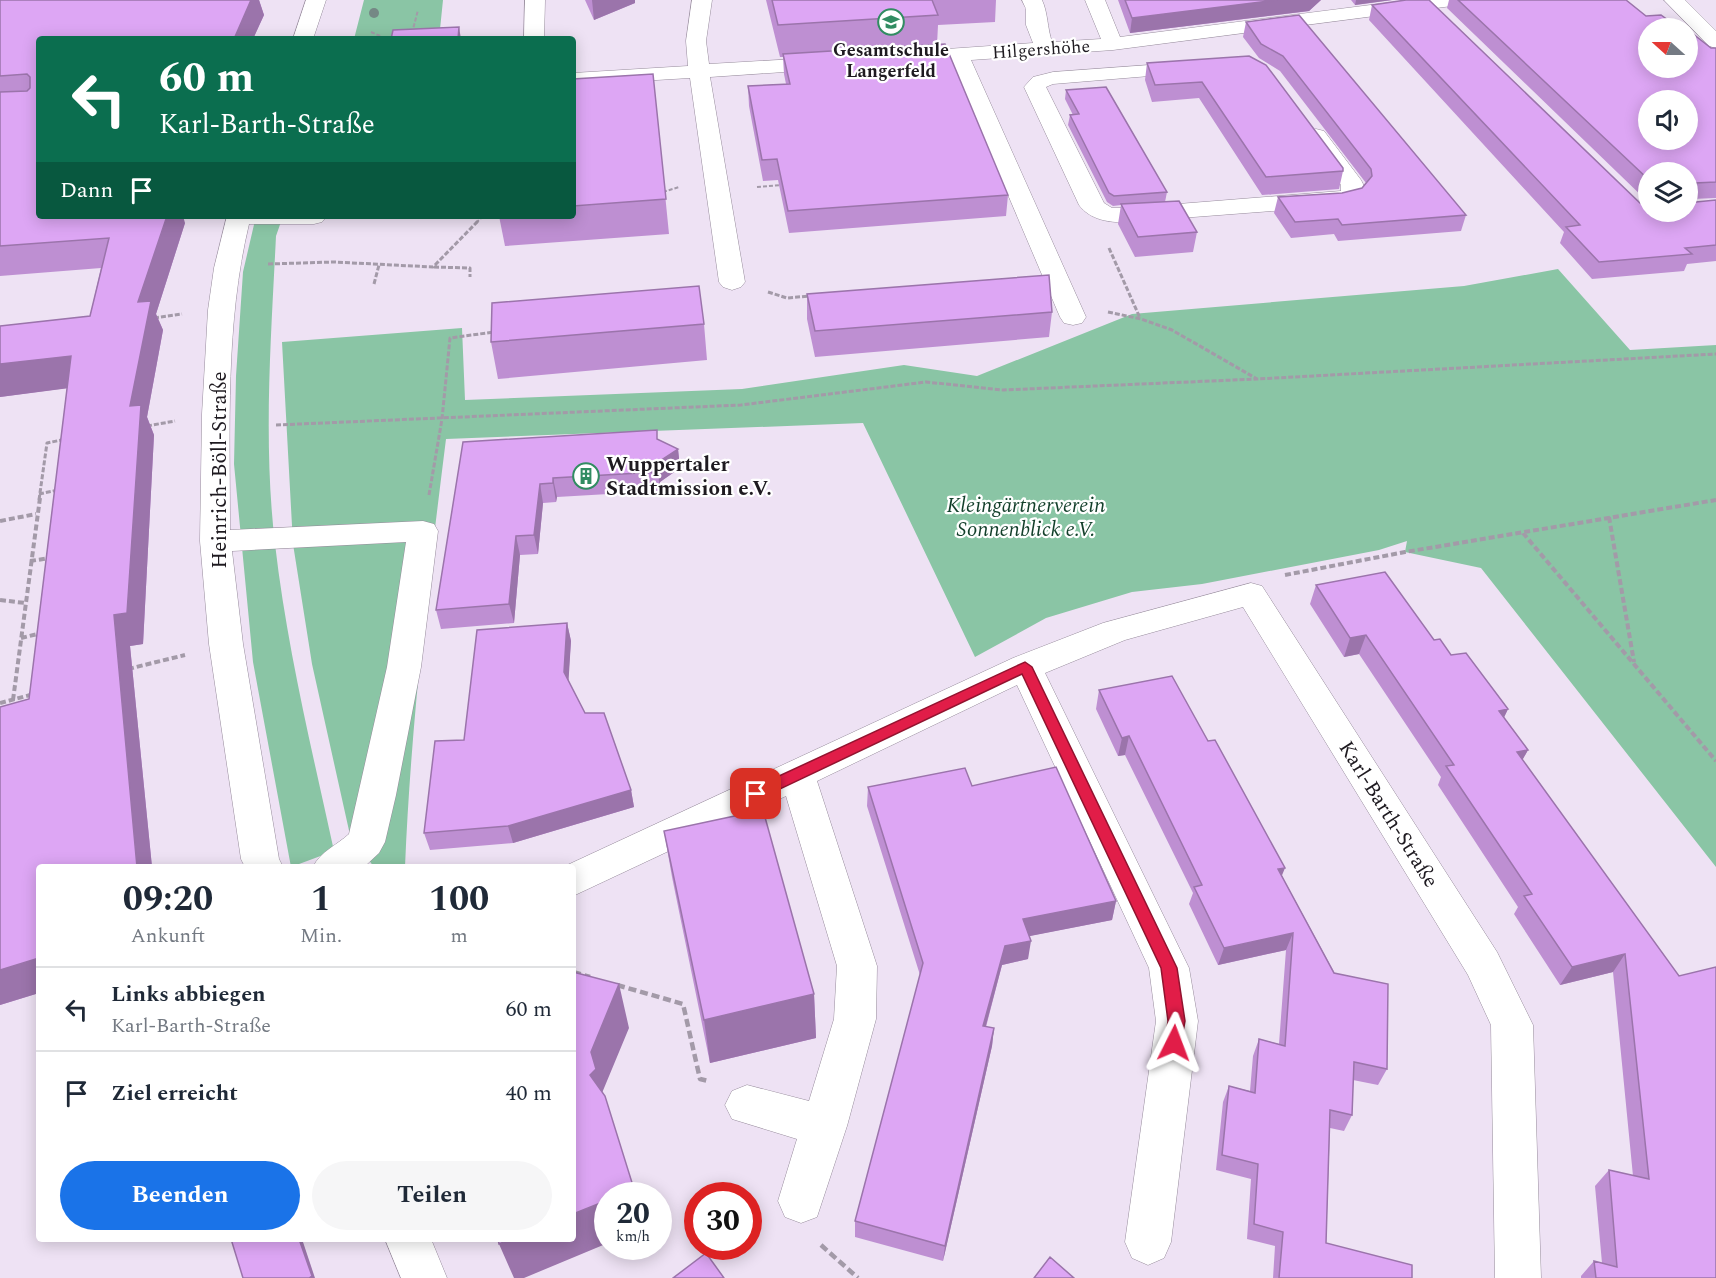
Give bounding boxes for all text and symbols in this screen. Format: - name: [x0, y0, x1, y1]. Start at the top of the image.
- school or university icon: Gesamtschule Langerfeld: [876, 7, 906, 37]
- north arrow: [1638, 18, 1698, 78]
- map controls: [1638, 18, 1698, 222]
- street label: Hilgershöhe: [991, 33, 1091, 66]
- place label: Gesamtschule Langerfeld: [833, 37, 949, 85]
- text: 60 m: [159, 47, 254, 110]
- icon: left: [60, 60, 138, 138]
- button: sound: [1638, 90, 1698, 150]
- text: Karl-Barth-Straße: [159, 104, 375, 146]
- button: layers: [1638, 162, 1698, 222]
- text: Dann: [60, 174, 113, 207]
- icon: arrive: [125, 174, 158, 207]
- street label: Heinrich-Böll-Straße: [204, 371, 236, 569]
- place label: Wuppertaler Stadtmission e.V.: [606, 449, 772, 505]
- building icon: Wuppertaler Stadtmission e.V.: [571, 461, 601, 491]
- park label: Kleingärtnerverein Sonnenblick e.V.: [947, 490, 1105, 546]
- street label: Karl-Barth-Straße: [1330, 735, 1446, 894]
- pin: [730, 768, 781, 819]
- icon: arrive: [739, 777, 772, 810]
- text: 09:20: [123, 872, 213, 927]
- text: 1: [311, 872, 331, 927]
- text: 100: [429, 872, 489, 927]
- text: Ankunft: [131, 921, 205, 951]
- text: Min.: [300, 921, 342, 951]
- text: m: [450, 921, 468, 951]
- text: Links abbiegen: [111, 978, 266, 1011]
- icon: left: [60, 993, 93, 1026]
- text: 60 m: [506, 993, 552, 1026]
- text: Karl-Barth-Straße: [111, 1011, 271, 1041]
- position arrow: [1142, 1011, 1206, 1075]
- icon: arrive: [60, 1077, 93, 1110]
- text: Ziel erreicht: [111, 1077, 238, 1110]
- text: 40 m: [506, 1077, 552, 1110]
- button: Beenden: [60, 1161, 300, 1230]
- button: Teilen: [312, 1161, 552, 1230]
- speed limit sign: 30: [684, 1182, 762, 1260]
- text: 20: [616, 1191, 650, 1237]
- text: km/h: [616, 1225, 650, 1248]

